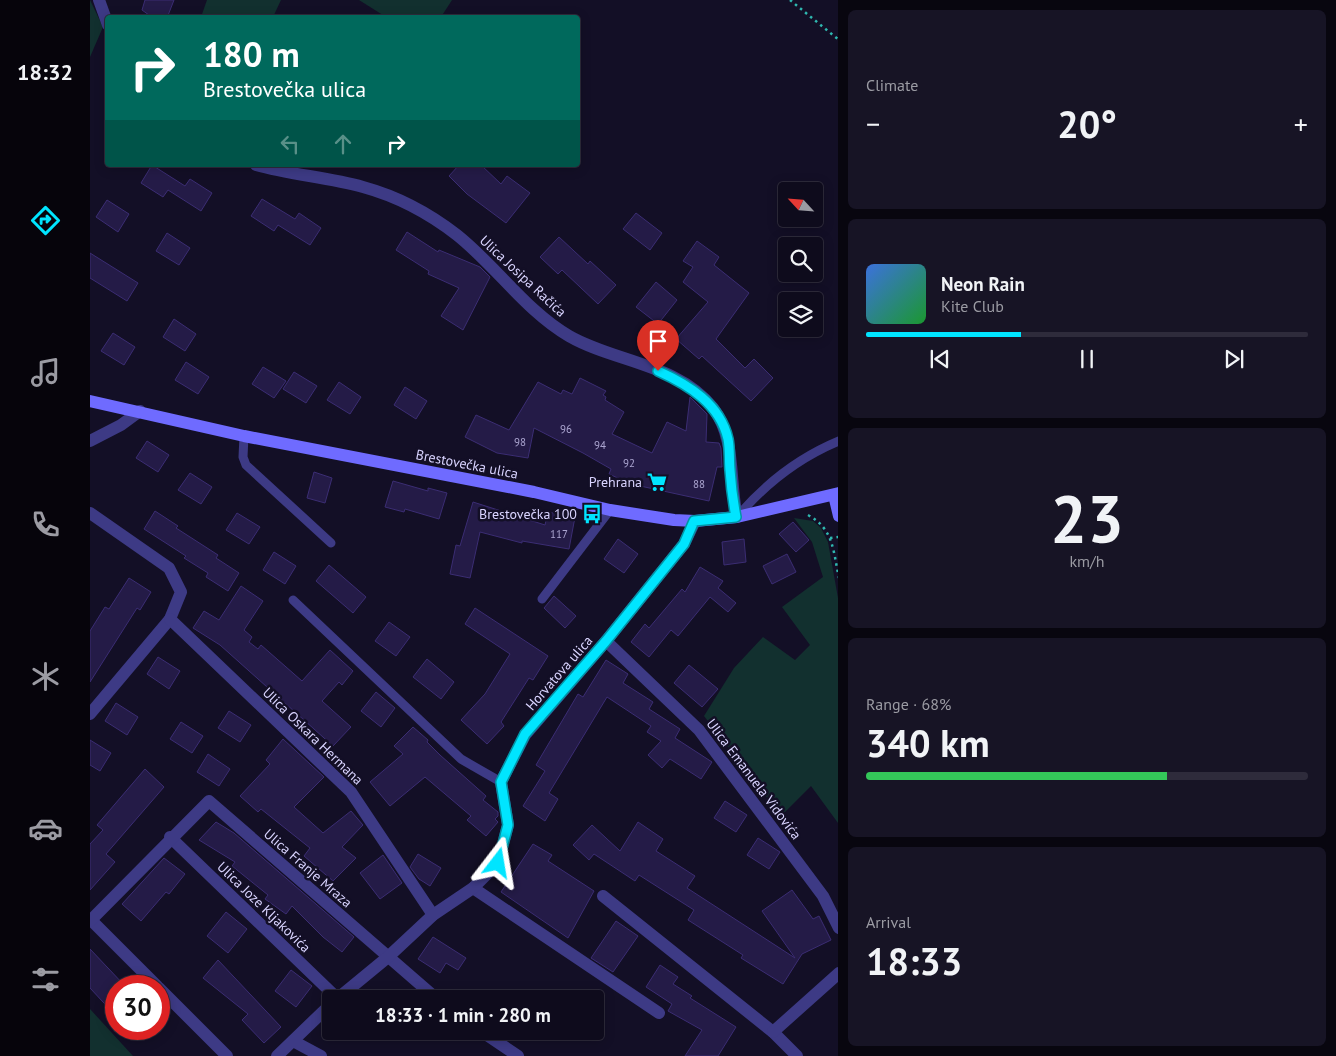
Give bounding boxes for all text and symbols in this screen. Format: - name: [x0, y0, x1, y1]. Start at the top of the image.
- text: 180 m: [203, 31, 300, 77]
- icon: right: [120, 35, 185, 100]
- text: 18:32: [17, 58, 73, 86]
- text: Brestovečka ulica: [203, 75, 366, 103]
- text: Climate: [866, 75, 918, 95]
- text: 20°: [1057, 99, 1117, 148]
- text: −: [866, 105, 880, 142]
- text: +: [1294, 105, 1308, 142]
- icon: left: [276, 130, 304, 158]
- icon: ahead: [329, 130, 357, 158]
- icon: right: [382, 130, 410, 158]
- north arrow: [778, 182, 822, 228]
- map controls: [778, 182, 823, 337]
- icon: directions: [28, 203, 63, 238]
- street label: Ulica Josipa Račića: [476, 231, 570, 321]
- button: search: [778, 237, 823, 282]
- text: Neon Rain: [941, 272, 1025, 296]
- button: layers: [778, 292, 823, 337]
- text: Kite Club: [941, 296, 1004, 316]
- pin: [637, 320, 679, 371]
- icon: arrive: [644, 327, 672, 355]
- icon: previous: [926, 345, 954, 373]
- icon: pause: [1073, 345, 1101, 373]
- icon: next: [1220, 345, 1248, 373]
- icon: music: [28, 355, 63, 390]
- house number: 96: [560, 422, 572, 436]
- house number: 98: [514, 435, 526, 449]
- house number: 94: [594, 438, 606, 452]
- street label: Brestovečka ulica: [414, 445, 520, 483]
- house number: 92: [623, 456, 635, 470]
- supermarket icon: Prehrana: [646, 471, 668, 493]
- place label: Prehrana: [589, 473, 642, 491]
- text: 23: [1050, 476, 1124, 560]
- house number: 88: [693, 477, 705, 491]
- bus stop icon: Brestovečka 100: [581, 503, 603, 525]
- place label: Brestovečka 100: [479, 505, 577, 523]
- icon: phone: [28, 507, 63, 542]
- house number: 117: [550, 527, 568, 541]
- text: km/h: [1069, 551, 1105, 571]
- street label: Horvatova ulica: [522, 632, 596, 714]
- icon: climate: [28, 659, 63, 694]
- street label: Ulica Oskara Hermana: [259, 683, 367, 789]
- text: Range · 68%: [866, 694, 951, 714]
- street label: Ulica Emanuela Vidovića: [703, 715, 805, 843]
- text: 340 km: [866, 718, 990, 767]
- icon: car: [28, 811, 63, 846]
- street label: Ulica Franje Mraza: [260, 825, 356, 911]
- position arrow: [471, 836, 523, 888]
- street label: Ulica Joze Kljakovića: [213, 858, 315, 956]
- text: Arrival: [866, 912, 911, 932]
- text: 18:33: [866, 936, 962, 985]
- icon: filters: [28, 962, 63, 997]
- speed limit sign: 30: [105, 975, 170, 1040]
- text: 18:33 · 1 min · 280 m: [375, 1003, 551, 1027]

